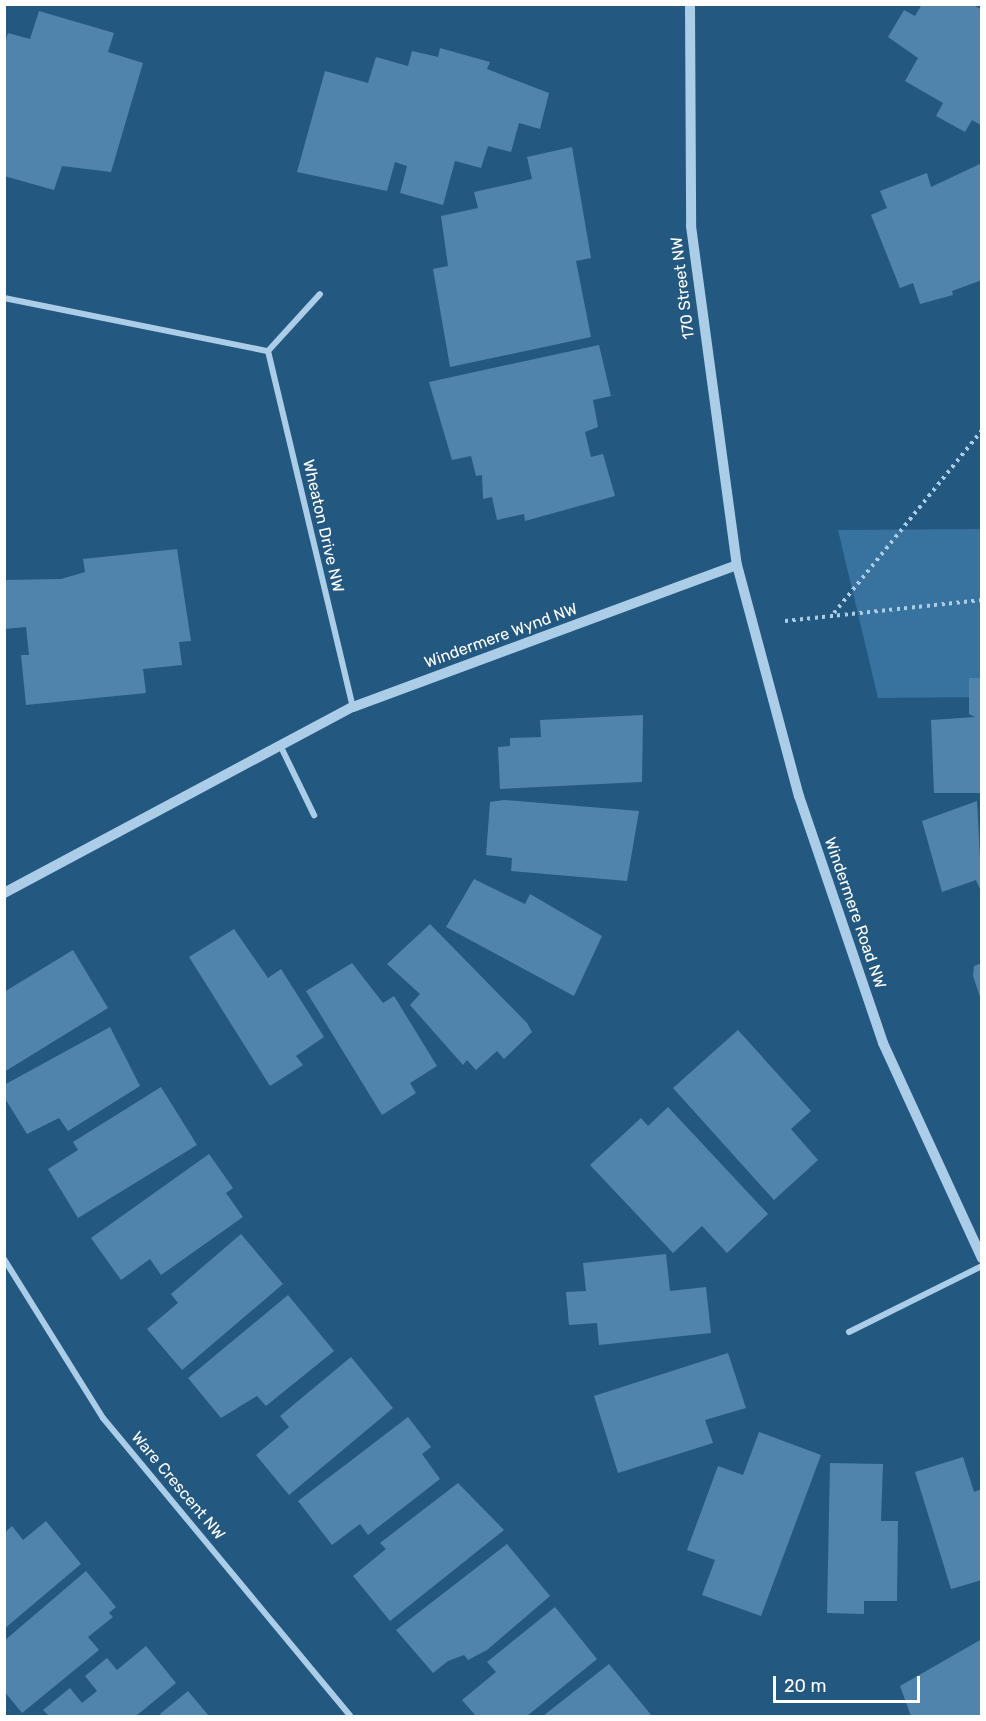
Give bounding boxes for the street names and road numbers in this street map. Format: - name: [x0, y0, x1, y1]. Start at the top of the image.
- street label: 170 Street NW: [667, 236, 699, 340]
- street label: Wheaton Drive NW: [298, 458, 348, 594]
- street label: Windermere Wynd NW: [422, 599, 580, 673]
- street label: Windermere Road NW: [820, 835, 890, 991]
- street label: Ware Crescent NW: [127, 1428, 229, 1544]

